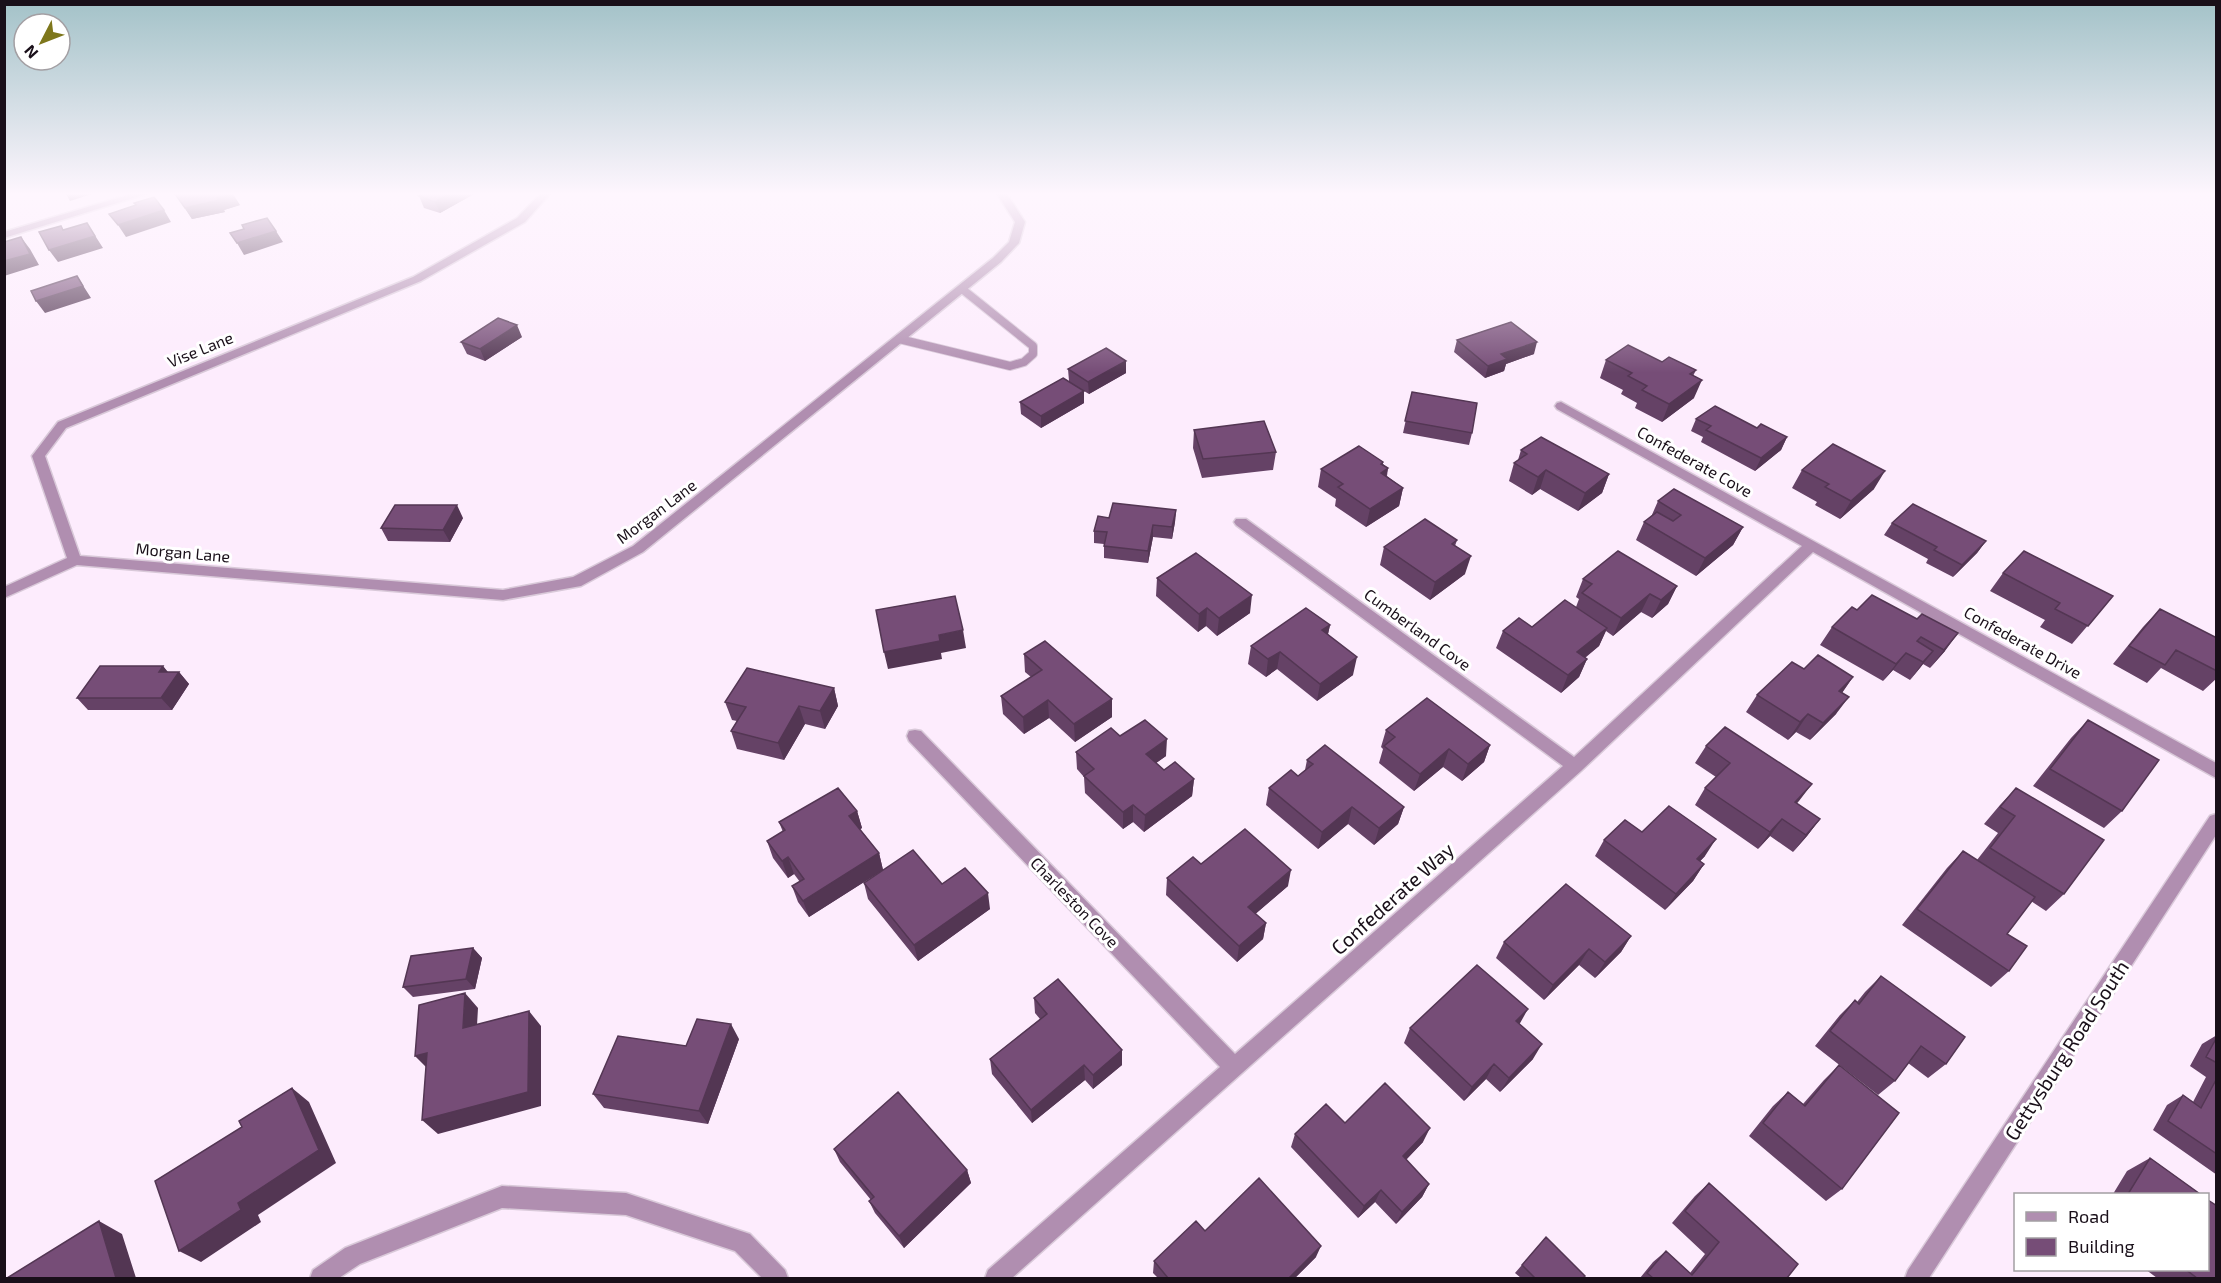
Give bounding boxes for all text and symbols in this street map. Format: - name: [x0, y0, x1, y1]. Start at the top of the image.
- north arrow: [12, 12, 72, 72]
- text: N: [20, 42, 41, 63]
- street label: Vise Lane: [164, 327, 236, 371]
- street label: Confederate Cove: [1634, 422, 1756, 500]
- street label: Morgan Lane: [612, 475, 700, 547]
- street label: Morgan Lane: [135, 538, 231, 566]
- street label: Cumberland Cove: [1361, 584, 1475, 674]
- street label: Confederate Drive: [1961, 602, 2085, 682]
- street label: Confederate Way: [1326, 836, 1459, 959]
- street label: Charleston Cove: [1027, 853, 1123, 951]
- street label: Gettysburg Road South: [1999, 956, 2133, 1144]
- legend: [2014, 1193, 2209, 1271]
- text: Road: [2068, 1205, 2109, 1227]
- text: Building: [2068, 1235, 2135, 1257]

